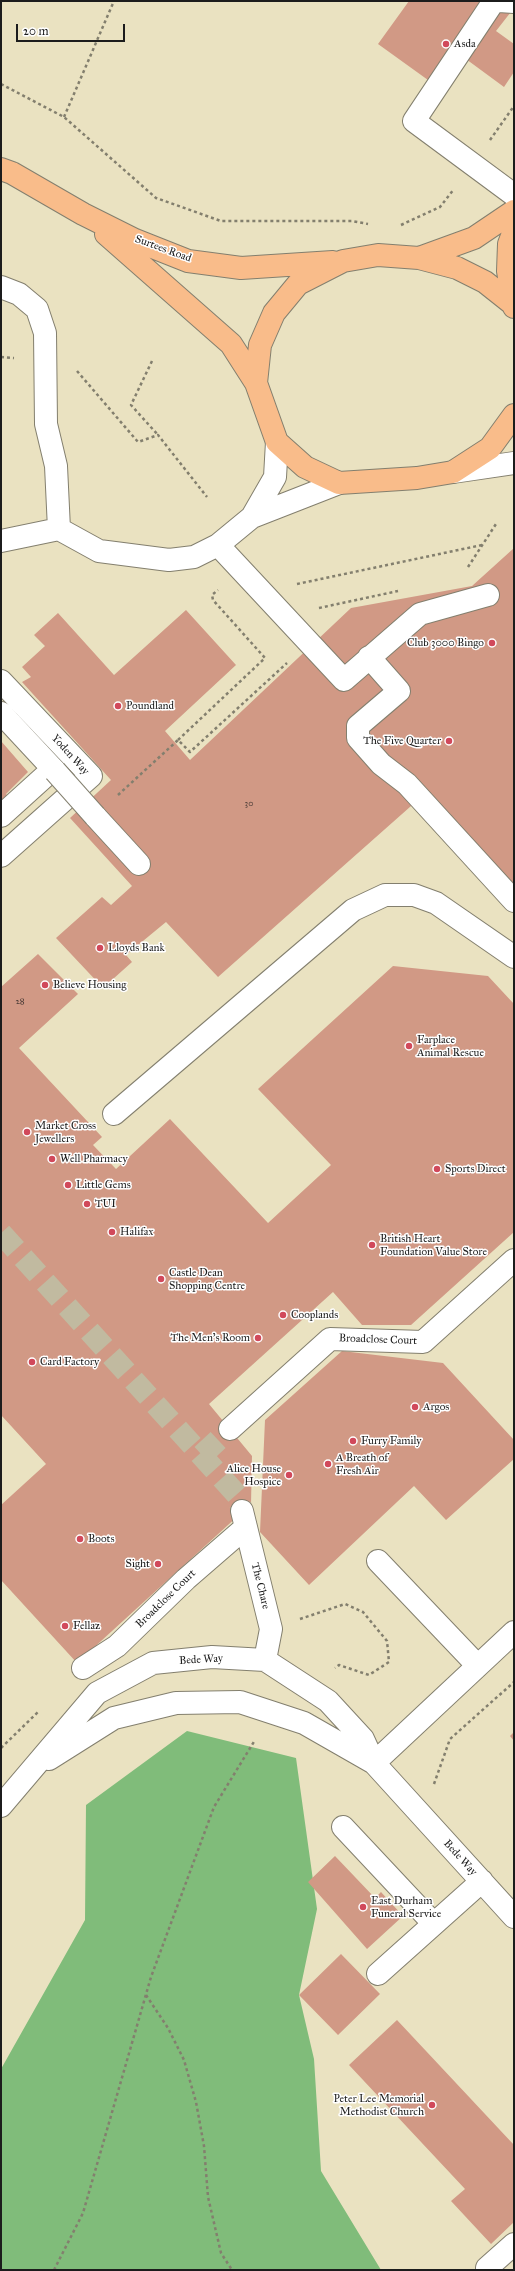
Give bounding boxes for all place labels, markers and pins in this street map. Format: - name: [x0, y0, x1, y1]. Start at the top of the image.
- place label: Asda: [454, 37, 476, 51]
- marker: Asda: [441, 39, 451, 49]
- place label: Club 3000 Bingo: [407, 636, 484, 650]
- marker: Club 3000 Bingo: [487, 638, 497, 648]
- place label: Poundland: [126, 699, 174, 713]
- marker: Poundland: [113, 701, 123, 711]
- place label: The Five Quarter: [363, 734, 441, 748]
- marker: The Five Quarter: [444, 736, 454, 746]
- place label: Lloyds Bank: [108, 941, 165, 955]
- marker: Lloyds Bank: [95, 943, 105, 953]
- place label: Believe Housing: [53, 978, 126, 992]
- marker: Believe Housing: [40, 980, 50, 990]
- place label: Farplace Animal Rescue: [417, 1033, 484, 1059]
- marker: Farplace Animal Rescue: [404, 1041, 414, 1051]
- place label: Market Cross Jewellers: [35, 1119, 96, 1145]
- marker: Market Cross Jewellers: [22, 1127, 32, 1137]
- place label: Well Pharmacy: [60, 1152, 128, 1166]
- marker: Well Pharmacy: [47, 1154, 57, 1164]
- place label: Sports Direct: [445, 1162, 506, 1176]
- marker: Sports Direct: [432, 1164, 442, 1174]
- place label: Little Gems: [76, 1178, 131, 1192]
- marker: Little Gems: [63, 1180, 73, 1190]
- place label: TUI: [95, 1197, 116, 1211]
- marker: TUI: [82, 1199, 92, 1209]
- place label: Halifax: [120, 1225, 153, 1239]
- marker: Halifax: [107, 1227, 117, 1237]
- place label: British Heart Foundation Value Store: [380, 1232, 487, 1258]
- marker: British Heart Foundation Value Store: [367, 1240, 377, 1250]
- place label: Castle Dean Shopping Centre: [169, 1266, 245, 1292]
- marker: Castle Dean Shopping Centre: [156, 1274, 166, 1284]
- place label: Cooplands: [291, 1308, 338, 1322]
- marker: Cooplands: [278, 1310, 288, 1320]
- place label: The Men's Room: [171, 1331, 250, 1345]
- marker: The Men's Room: [253, 1333, 263, 1343]
- place label: Card Factory: [40, 1355, 99, 1369]
- marker: Card Factory: [27, 1357, 37, 1367]
- place label: Argos: [423, 1400, 449, 1414]
- marker: Argos: [410, 1402, 420, 1412]
- place label: Furry Family: [361, 1434, 422, 1448]
- marker: Furry Family: [348, 1436, 358, 1446]
- place label: A Breath of Fresh Air: [336, 1451, 388, 1477]
- marker: A Breath of Fresh Air: [323, 1459, 333, 1469]
- place label: Alice House Hospice: [227, 1462, 281, 1488]
- marker: Alice House Hospice: [284, 1470, 294, 1480]
- place label: Boots: [88, 1532, 114, 1546]
- marker: Boots: [75, 1534, 85, 1544]
- place label: Sight: [126, 1557, 150, 1571]
- marker: Sight: [153, 1559, 163, 1569]
- place label: Fellaz: [73, 1619, 100, 1633]
- marker: Fellaz: [60, 1621, 70, 1631]
- place label: East Durham Funeral Service: [371, 1894, 441, 1920]
- marker: East Durham Funeral Service: [358, 1902, 368, 1912]
- place label: Peter Lee Memorial Methodist Church: [333, 2092, 424, 2118]
- marker: Peter Lee Memorial Methodist Church: [427, 2100, 437, 2110]

